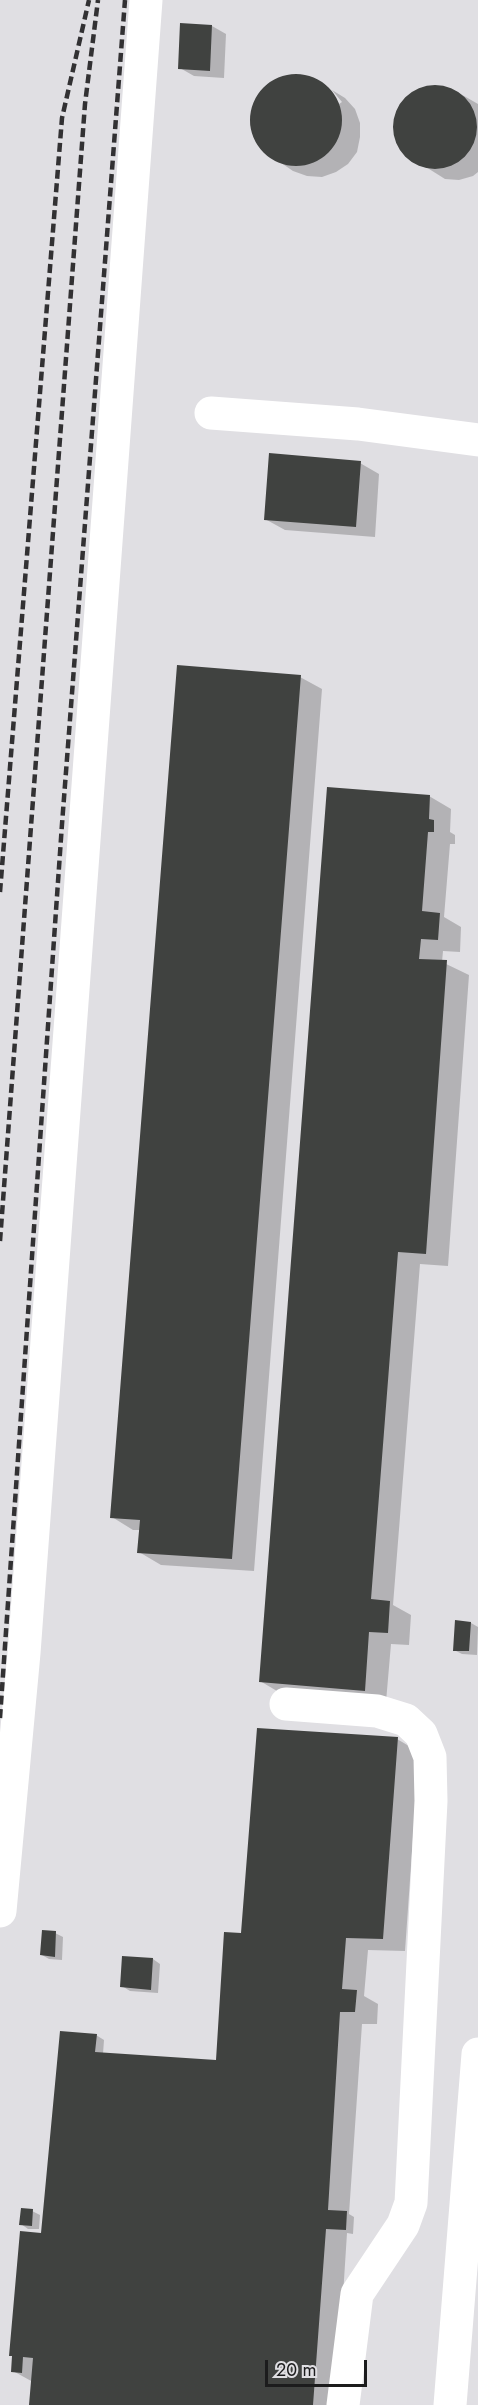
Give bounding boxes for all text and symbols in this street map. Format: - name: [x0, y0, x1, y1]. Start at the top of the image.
- scale bar: [268, 2348, 370, 2386]
- text: 20 m: [276, 2357, 316, 2383]

